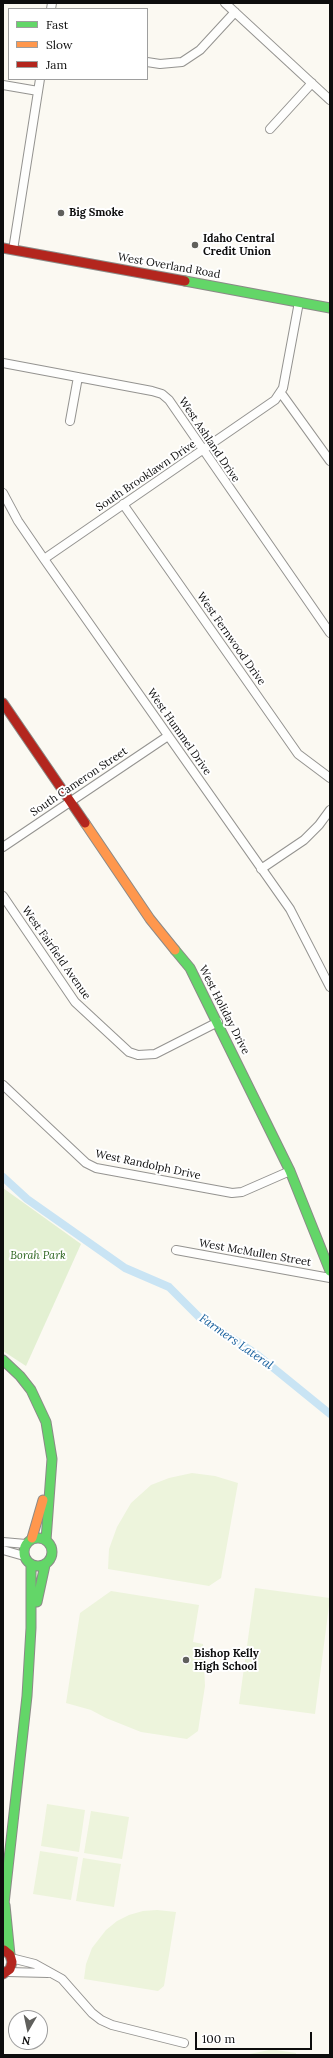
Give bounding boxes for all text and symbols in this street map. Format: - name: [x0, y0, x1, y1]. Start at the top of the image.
- legend: [8, 8, 148, 80]
- text: Fast: [46, 17, 69, 32]
- text: Slow: [46, 37, 73, 52]
- text: Jam: [46, 57, 67, 72]
- place label: Big Smoke: [69, 206, 124, 220]
- marker: Big Smoke: [56, 208, 66, 218]
- place label: Idaho Central Credit Union: [203, 232, 275, 258]
- marker: Idaho Central Credit Union: [190, 240, 200, 250]
- street label: West Overland Road: [117, 250, 221, 282]
- street label: West Ashland Drive: [176, 395, 242, 485]
- street label: South Brooklawn Drive: [94, 438, 198, 514]
- street label: West Fernwood Drive: [194, 590, 268, 688]
- street label: West Hummel Drive: [144, 686, 214, 778]
- street label: South Cameron Street: [28, 745, 130, 819]
- street label: West Fairfield Avenue: [19, 904, 93, 1002]
- street label: West Holiday Drive: [196, 963, 252, 1057]
- street label: West Randolph Drive: [94, 1147, 202, 1183]
- street label: West McMullen Street: [198, 1237, 312, 1269]
- park label: Borah Park: [10, 1249, 66, 1263]
- water label: Farmers Lateral: [196, 1311, 276, 1373]
- place label: Bishop Kelly High School: [194, 1647, 259, 1673]
- marker: Bishop Kelly High School: [181, 1655, 191, 1665]
- north arrow: [8, 2010, 48, 2050]
- scale bar: [197, 2024, 314, 2050]
- text: 100 m: [202, 2031, 235, 2046]
- text: N: [21, 2033, 32, 2048]

